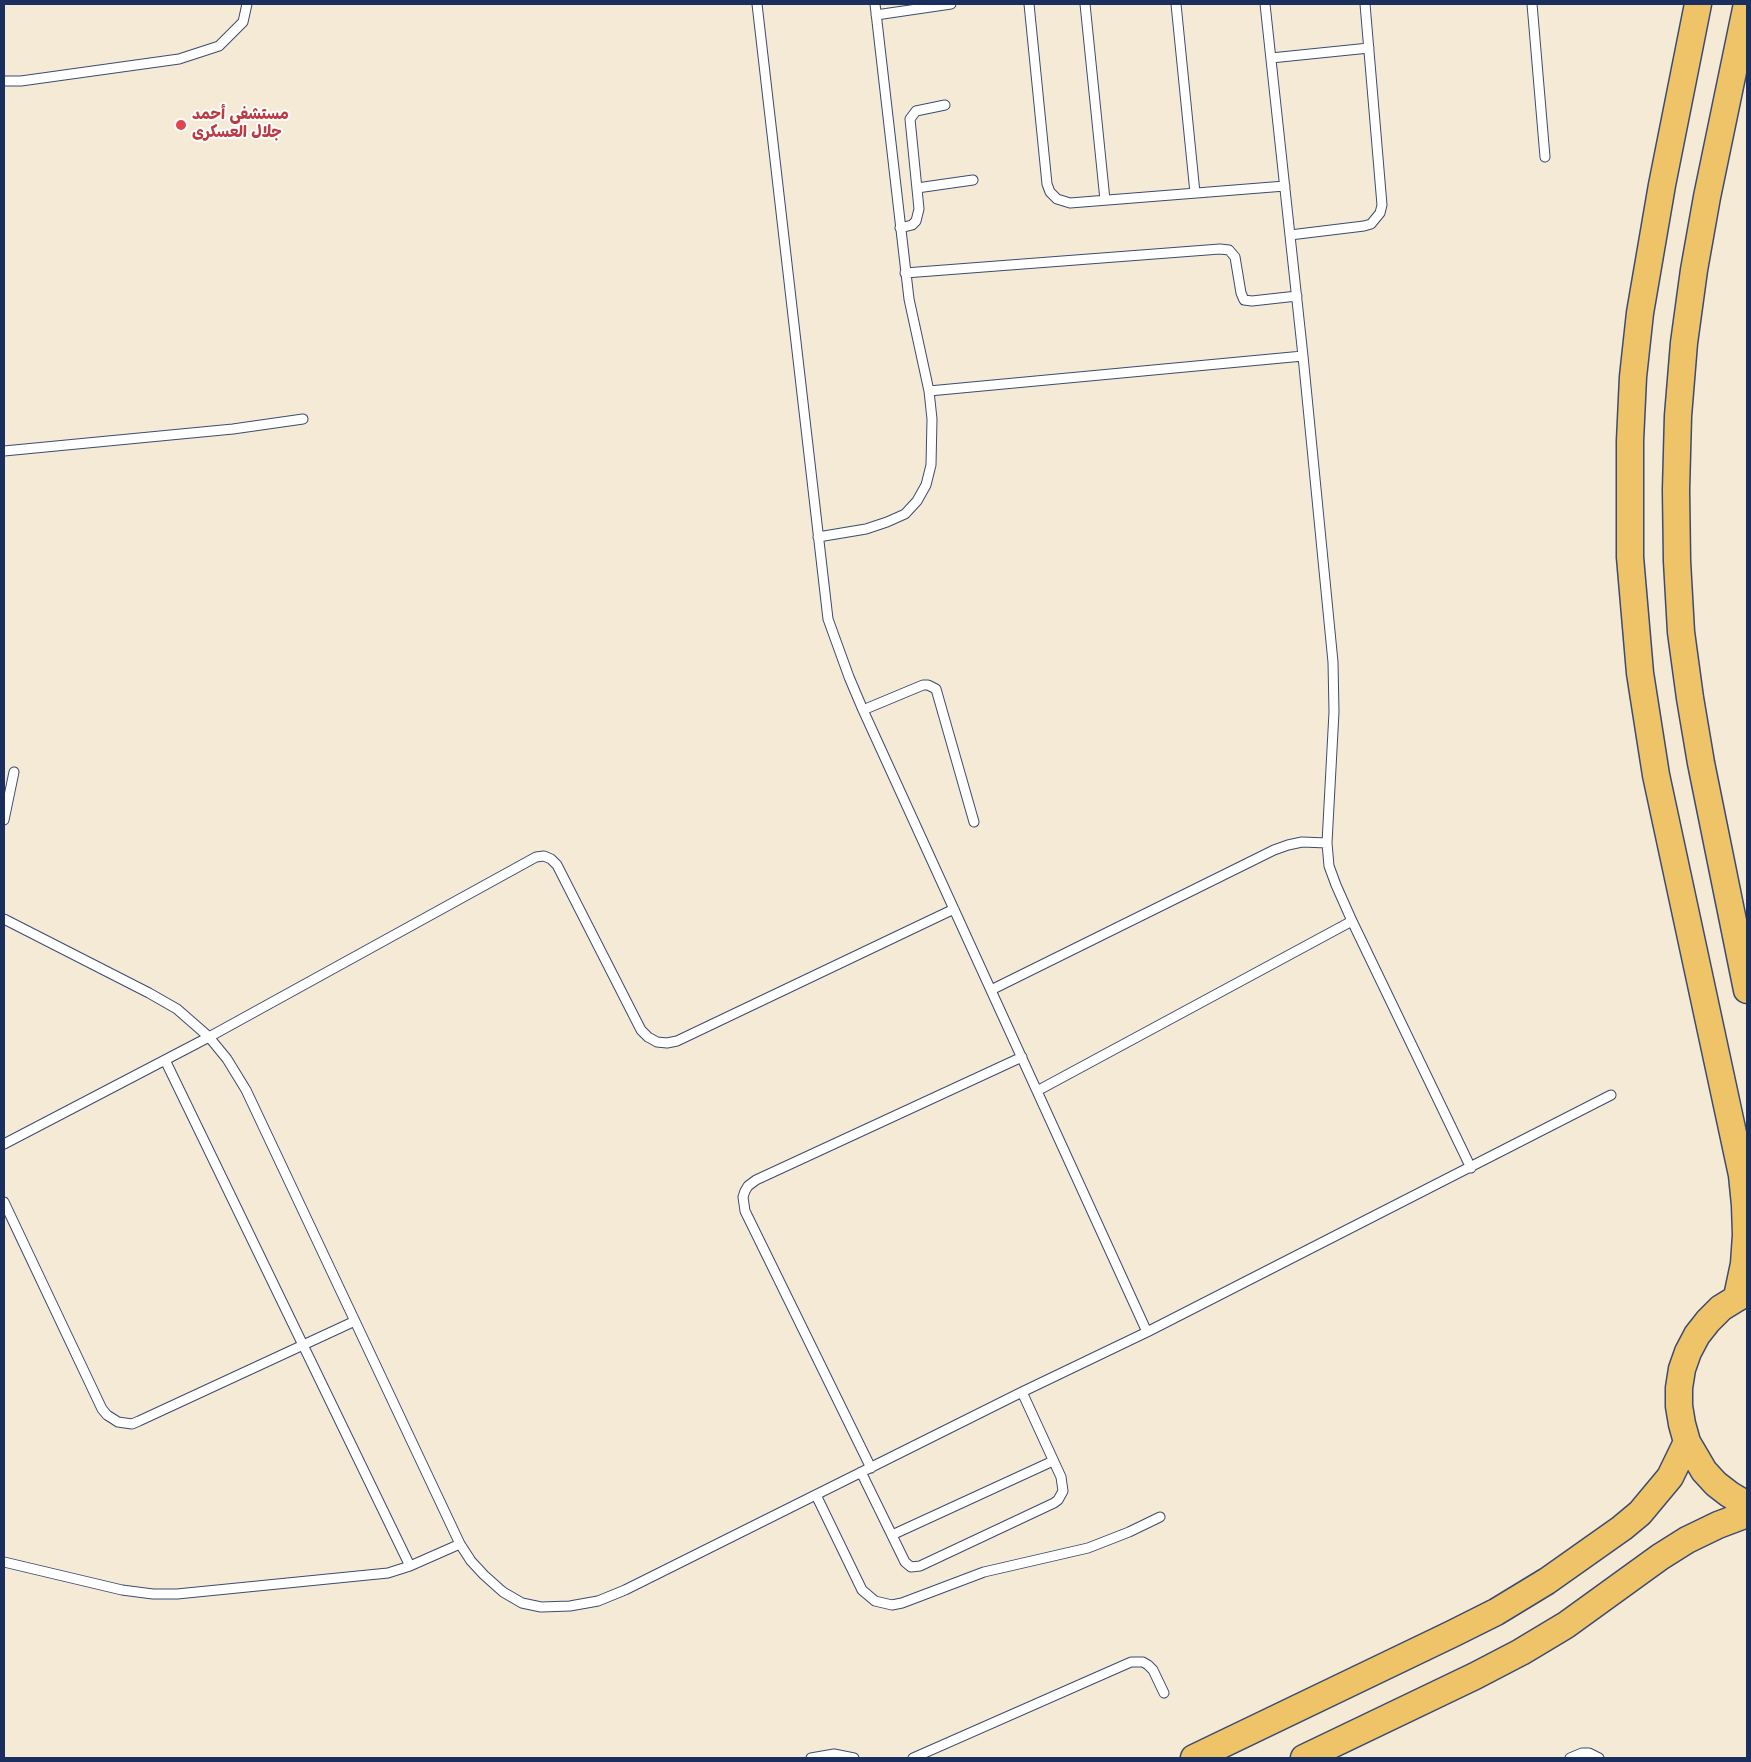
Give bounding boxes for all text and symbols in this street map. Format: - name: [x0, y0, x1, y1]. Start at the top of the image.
- place label: مستشفى أحمد جلال العسكرى: [192, 106, 289, 144]
- marker: مستشفى أحمد جلال العسكرى: [174, 118, 188, 132]

